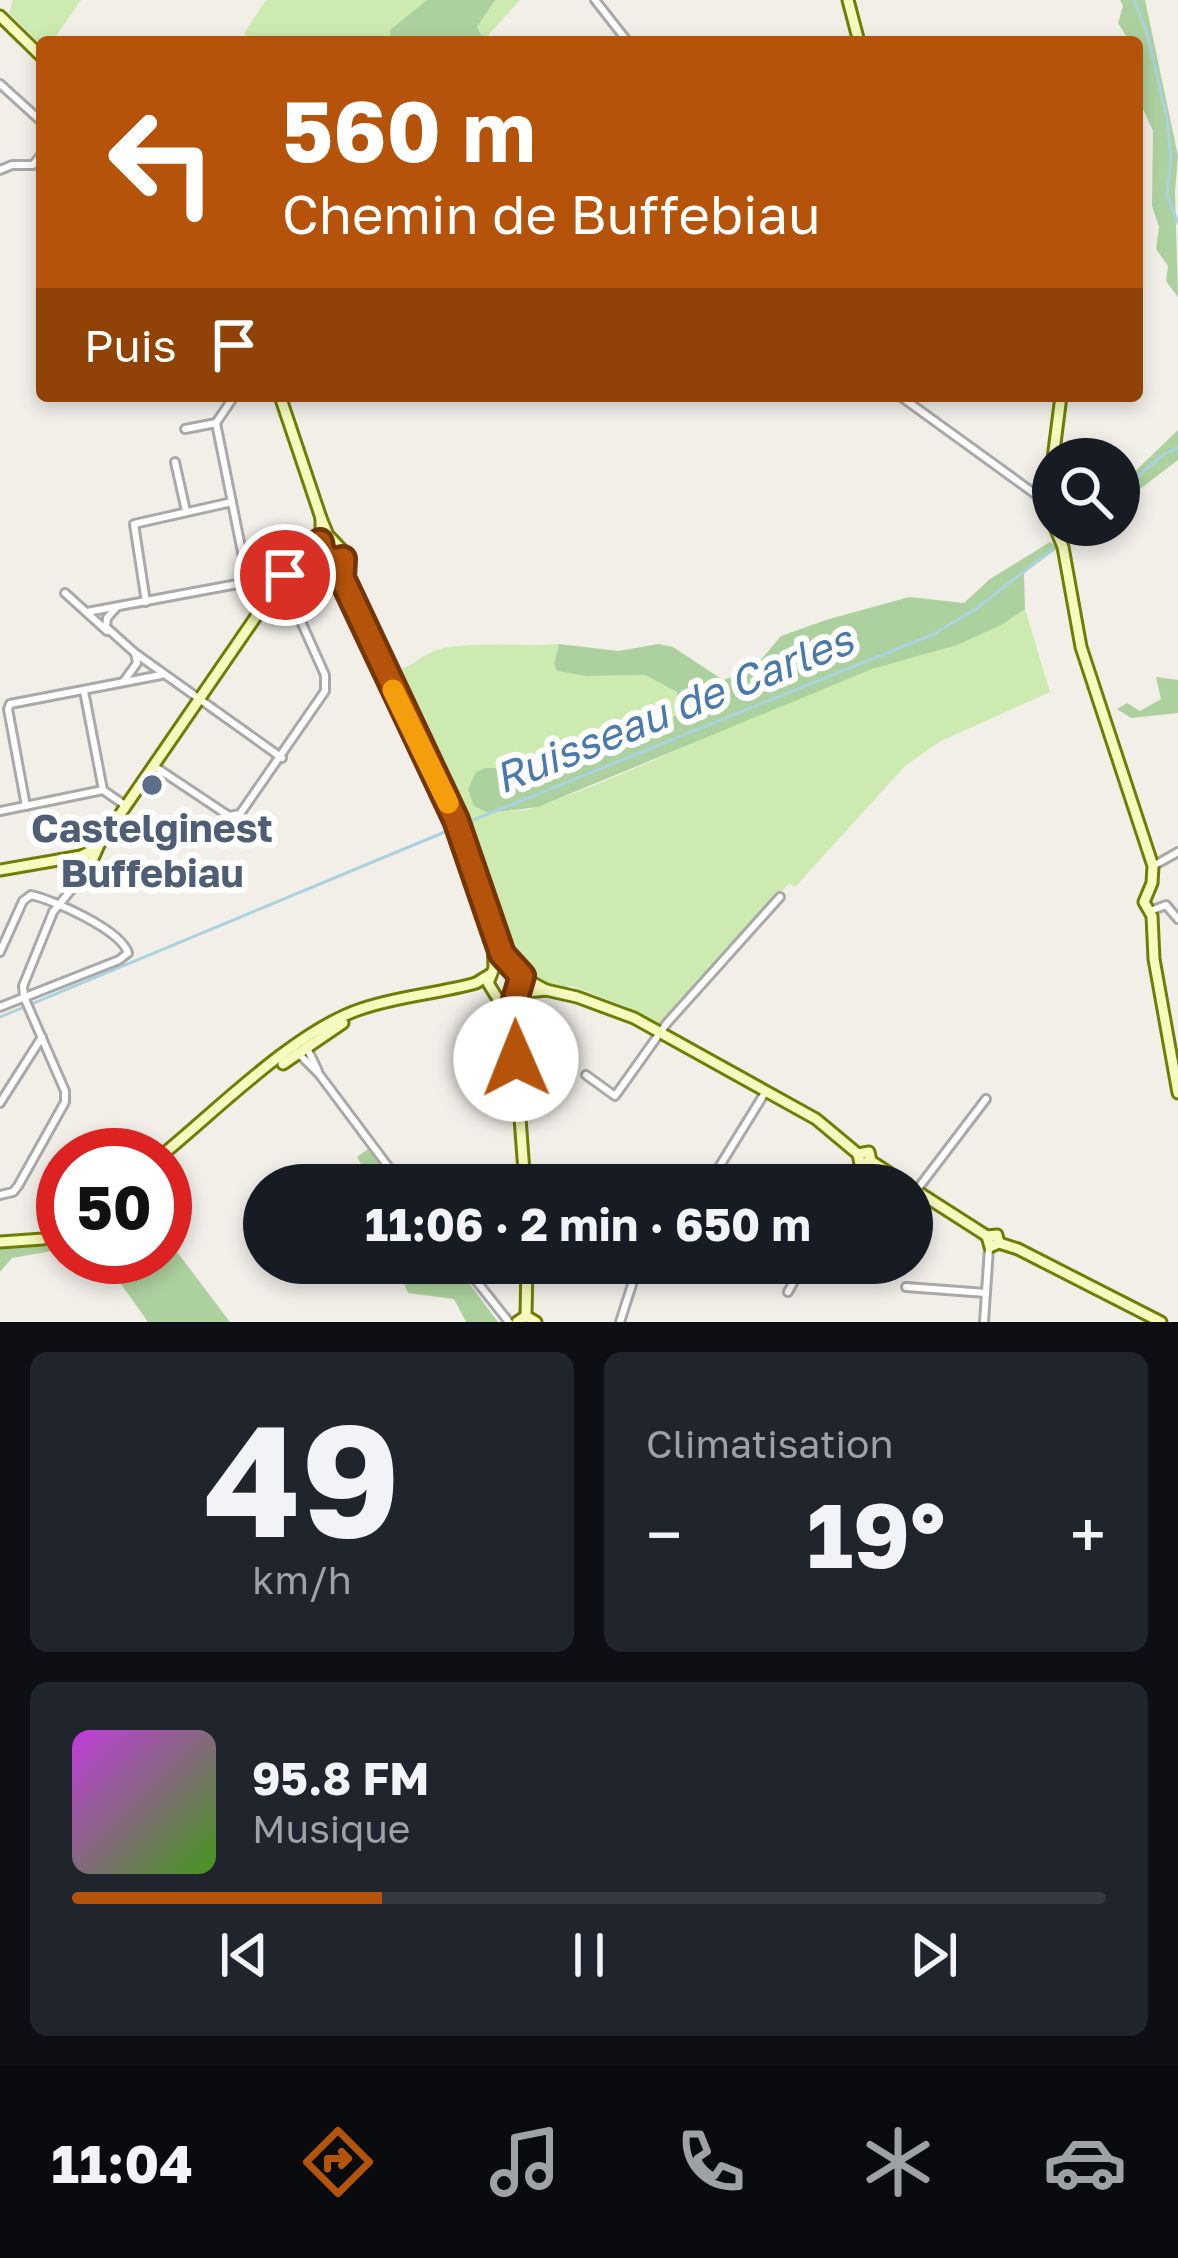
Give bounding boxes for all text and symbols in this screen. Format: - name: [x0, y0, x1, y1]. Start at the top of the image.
- text: 560 m: [282, 80, 536, 180]
- icon: left: [84, 84, 240, 240]
- text: Chemin de Buffebiau: [282, 181, 821, 246]
- icon: arrive: [201, 312, 267, 378]
- text: Puis: [84, 318, 177, 372]
- map controls: [1032, 438, 1140, 546]
- button: search: [1032, 438, 1140, 546]
- pin: [234, 524, 336, 626]
- icon: arrive: [252, 542, 318, 608]
- water label: Ruisseau de Carles: [487, 613, 861, 803]
- marker: Castelginest Buffebiau: [139, 772, 165, 798]
- place label: Castelginest Buffebiau: [31, 804, 273, 896]
- position arrow: [453, 996, 579, 1122]
- speed limit sign: 50: [36, 1128, 192, 1284]
- text: 11:06 · 2 min · 650 m: [365, 1197, 811, 1251]
- text: 49: [204, 1384, 400, 1571]
- text: Climatisation: [646, 1420, 893, 1467]
- text: 19°: [807, 1480, 945, 1588]
- text: −: [646, 1494, 682, 1574]
- text: +: [1070, 1494, 1106, 1574]
- text: km/h: [252, 1556, 352, 1603]
- text: 95.8 FM: [252, 1751, 429, 1805]
- text: Musique: [252, 1805, 410, 1852]
- icon: previous: [211, 1922, 277, 1988]
- icon: pause: [556, 1922, 622, 1988]
- icon: next: [901, 1922, 967, 1988]
- icon: directions: [296, 2120, 380, 2204]
- icon: music: [483, 2120, 567, 2204]
- icon: phone: [669, 2120, 753, 2204]
- icon: climate: [856, 2120, 940, 2204]
- icon: car: [1043, 2120, 1127, 2204]
- text: 11:04: [51, 2130, 193, 2195]

